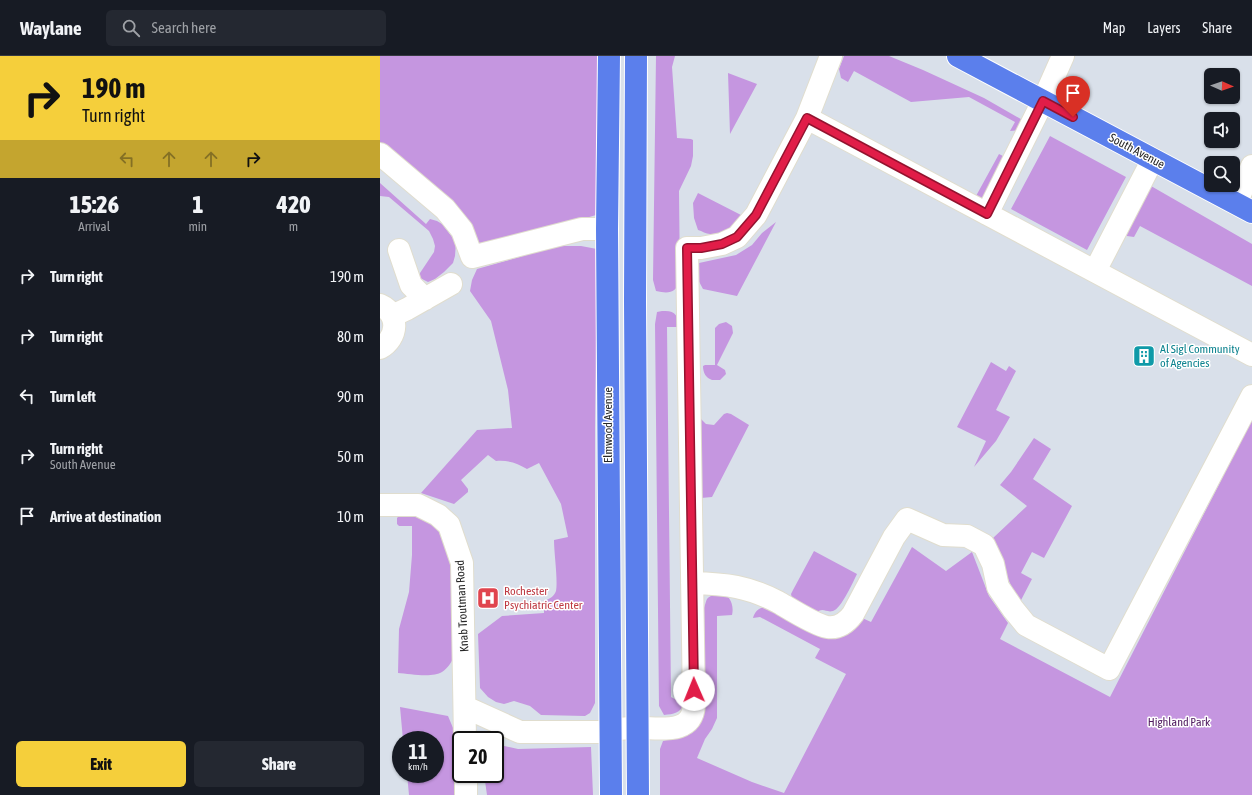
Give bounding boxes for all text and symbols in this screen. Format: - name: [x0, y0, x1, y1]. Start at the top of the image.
- search box: [106, 10, 386, 46]
- text: Waylane: [20, 17, 82, 39]
- icon: search: [120, 17, 142, 39]
- text: Search here: [152, 19, 216, 36]
- text: Map: [1103, 20, 1125, 36]
- text: Layers: [1147, 20, 1180, 36]
- text: Share: [1202, 20, 1232, 36]
- north arrow: [1204, 68, 1240, 104]
- map controls: [1204, 68, 1240, 192]
- icon: right: [16, 72, 68, 124]
- text: 190 m: [82, 72, 145, 104]
- pin: [1056, 76, 1090, 117]
- icon: arrive: [1062, 82, 1084, 104]
- text: Turn right: [82, 105, 145, 126]
- button: sound: [1204, 112, 1240, 148]
- street label: South Avenue: [1107, 131, 1167, 171]
- icon: left: [116, 148, 138, 170]
- icon: ahead: [158, 148, 180, 170]
- icon: ahead: [200, 148, 222, 170]
- icon: right: [242, 148, 264, 170]
- button: search: [1204, 156, 1240, 192]
- text: 15:26: [70, 191, 119, 218]
- text: 1: [192, 191, 203, 218]
- text: 420: [277, 191, 310, 218]
- text: Arrival: [78, 219, 110, 234]
- text: min: [188, 219, 207, 234]
- text: m: [289, 219, 298, 234]
- icon: right: [16, 265, 38, 287]
- text: Turn right: [50, 268, 103, 285]
- text: 190 m: [330, 268, 364, 285]
- icon: right: [16, 325, 38, 347]
- text: Turn right: [50, 328, 103, 345]
- text: 80 m: [337, 328, 364, 345]
- place label: Al Sigl Community of Agencies: [1160, 342, 1240, 370]
- building icon: Al Sigl Community of Agencies: [1131, 343, 1157, 369]
- icon: left: [16, 385, 38, 407]
- street label: Elmwood Avenue: [601, 387, 615, 463]
- text: Turn left: [50, 388, 96, 405]
- text: 90 m: [337, 388, 364, 405]
- text: Turn right: [50, 440, 103, 457]
- icon: right: [16, 445, 38, 467]
- text: 50 m: [337, 448, 364, 465]
- text: South Avenue: [50, 457, 116, 472]
- icon: arrive: [16, 505, 38, 527]
- text: Arrive at destination: [50, 508, 161, 525]
- text: 10 m: [337, 508, 364, 525]
- street label: Knab Troutman Road: [453, 560, 471, 652]
- place label: Rochester Psychiatric Center: [504, 584, 583, 612]
- hospital icon: Rochester Psychiatric Center: [475, 585, 501, 611]
- position arrow: [673, 669, 715, 711]
- park label: Highland Park: [1148, 715, 1211, 729]
- speed limit sign: 20: [452, 731, 504, 783]
- text: 11: [409, 740, 427, 763]
- button: Exit: [16, 741, 186, 787]
- button: Share: [194, 741, 364, 787]
- text: km/h: [408, 761, 428, 772]

